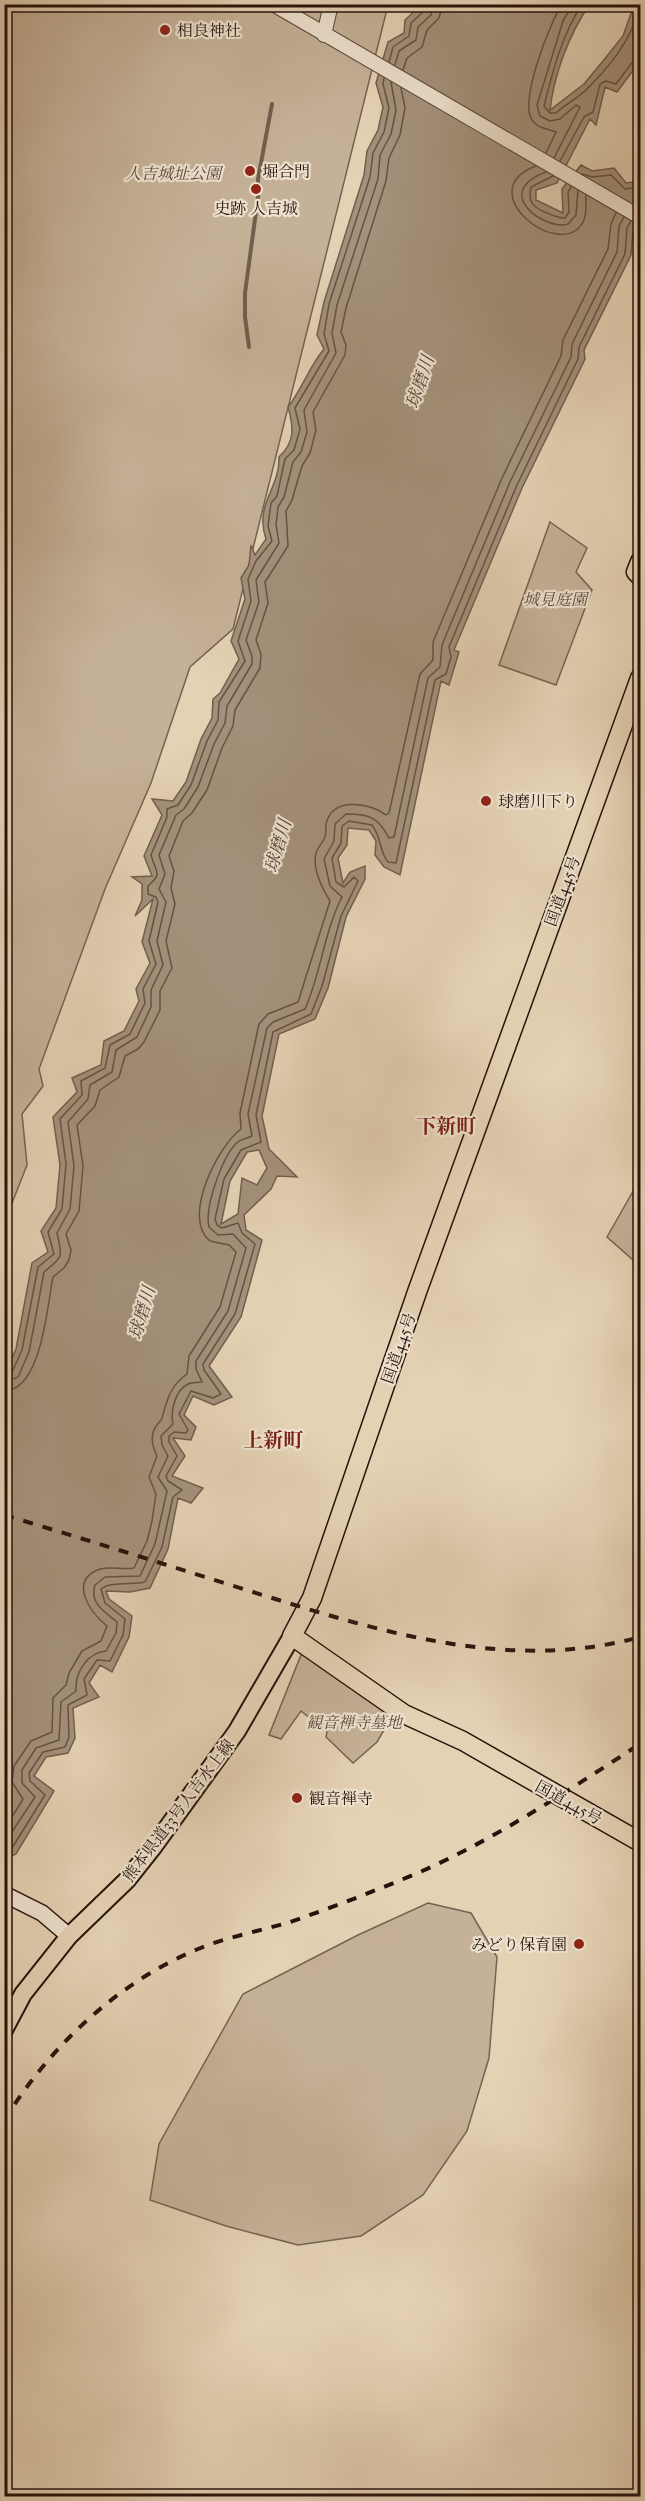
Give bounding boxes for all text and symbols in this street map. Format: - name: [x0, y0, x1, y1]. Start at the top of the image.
- place label: 相良神社: [177, 21, 241, 40]
- marker: 相良神社: [158, 23, 172, 37]
- place label: 堀合門: [262, 162, 310, 181]
- park label: 人吉城址公園: [125, 164, 224, 183]
- marker: 堀合門: [243, 164, 257, 178]
- marker: 史跡 人吉城: [249, 182, 263, 196]
- place label: 史跡 人吉城: [214, 199, 298, 218]
- water label: 球磨川: [402, 351, 439, 411]
- park label: 城見庭園: [523, 590, 590, 609]
- place label: 球磨川下り: [498, 792, 578, 811]
- marker: 球磨川下り: [479, 794, 493, 808]
- water label: 球磨川: [261, 815, 297, 875]
- street label: 国道445号: [541, 853, 584, 929]
- district label: 下新町: [416, 1115, 477, 1138]
- water label: 球磨川: [125, 1282, 161, 1342]
- street label: 国道445号: [378, 1310, 419, 1386]
- district label: 上新町: [243, 1429, 304, 1452]
- park label: 観音禅寺墓地: [306, 1713, 404, 1732]
- street label: 熊本県道33号人吉水上線: [119, 1735, 238, 1885]
- street label: 国道445号: [532, 1776, 605, 1829]
- place label: 観音禅寺: [309, 1789, 373, 1808]
- marker: 観音禅寺: [290, 1791, 304, 1805]
- place label: みどり保育園: [471, 1935, 567, 1954]
- marker: みどり保育園: [572, 1937, 586, 1951]

